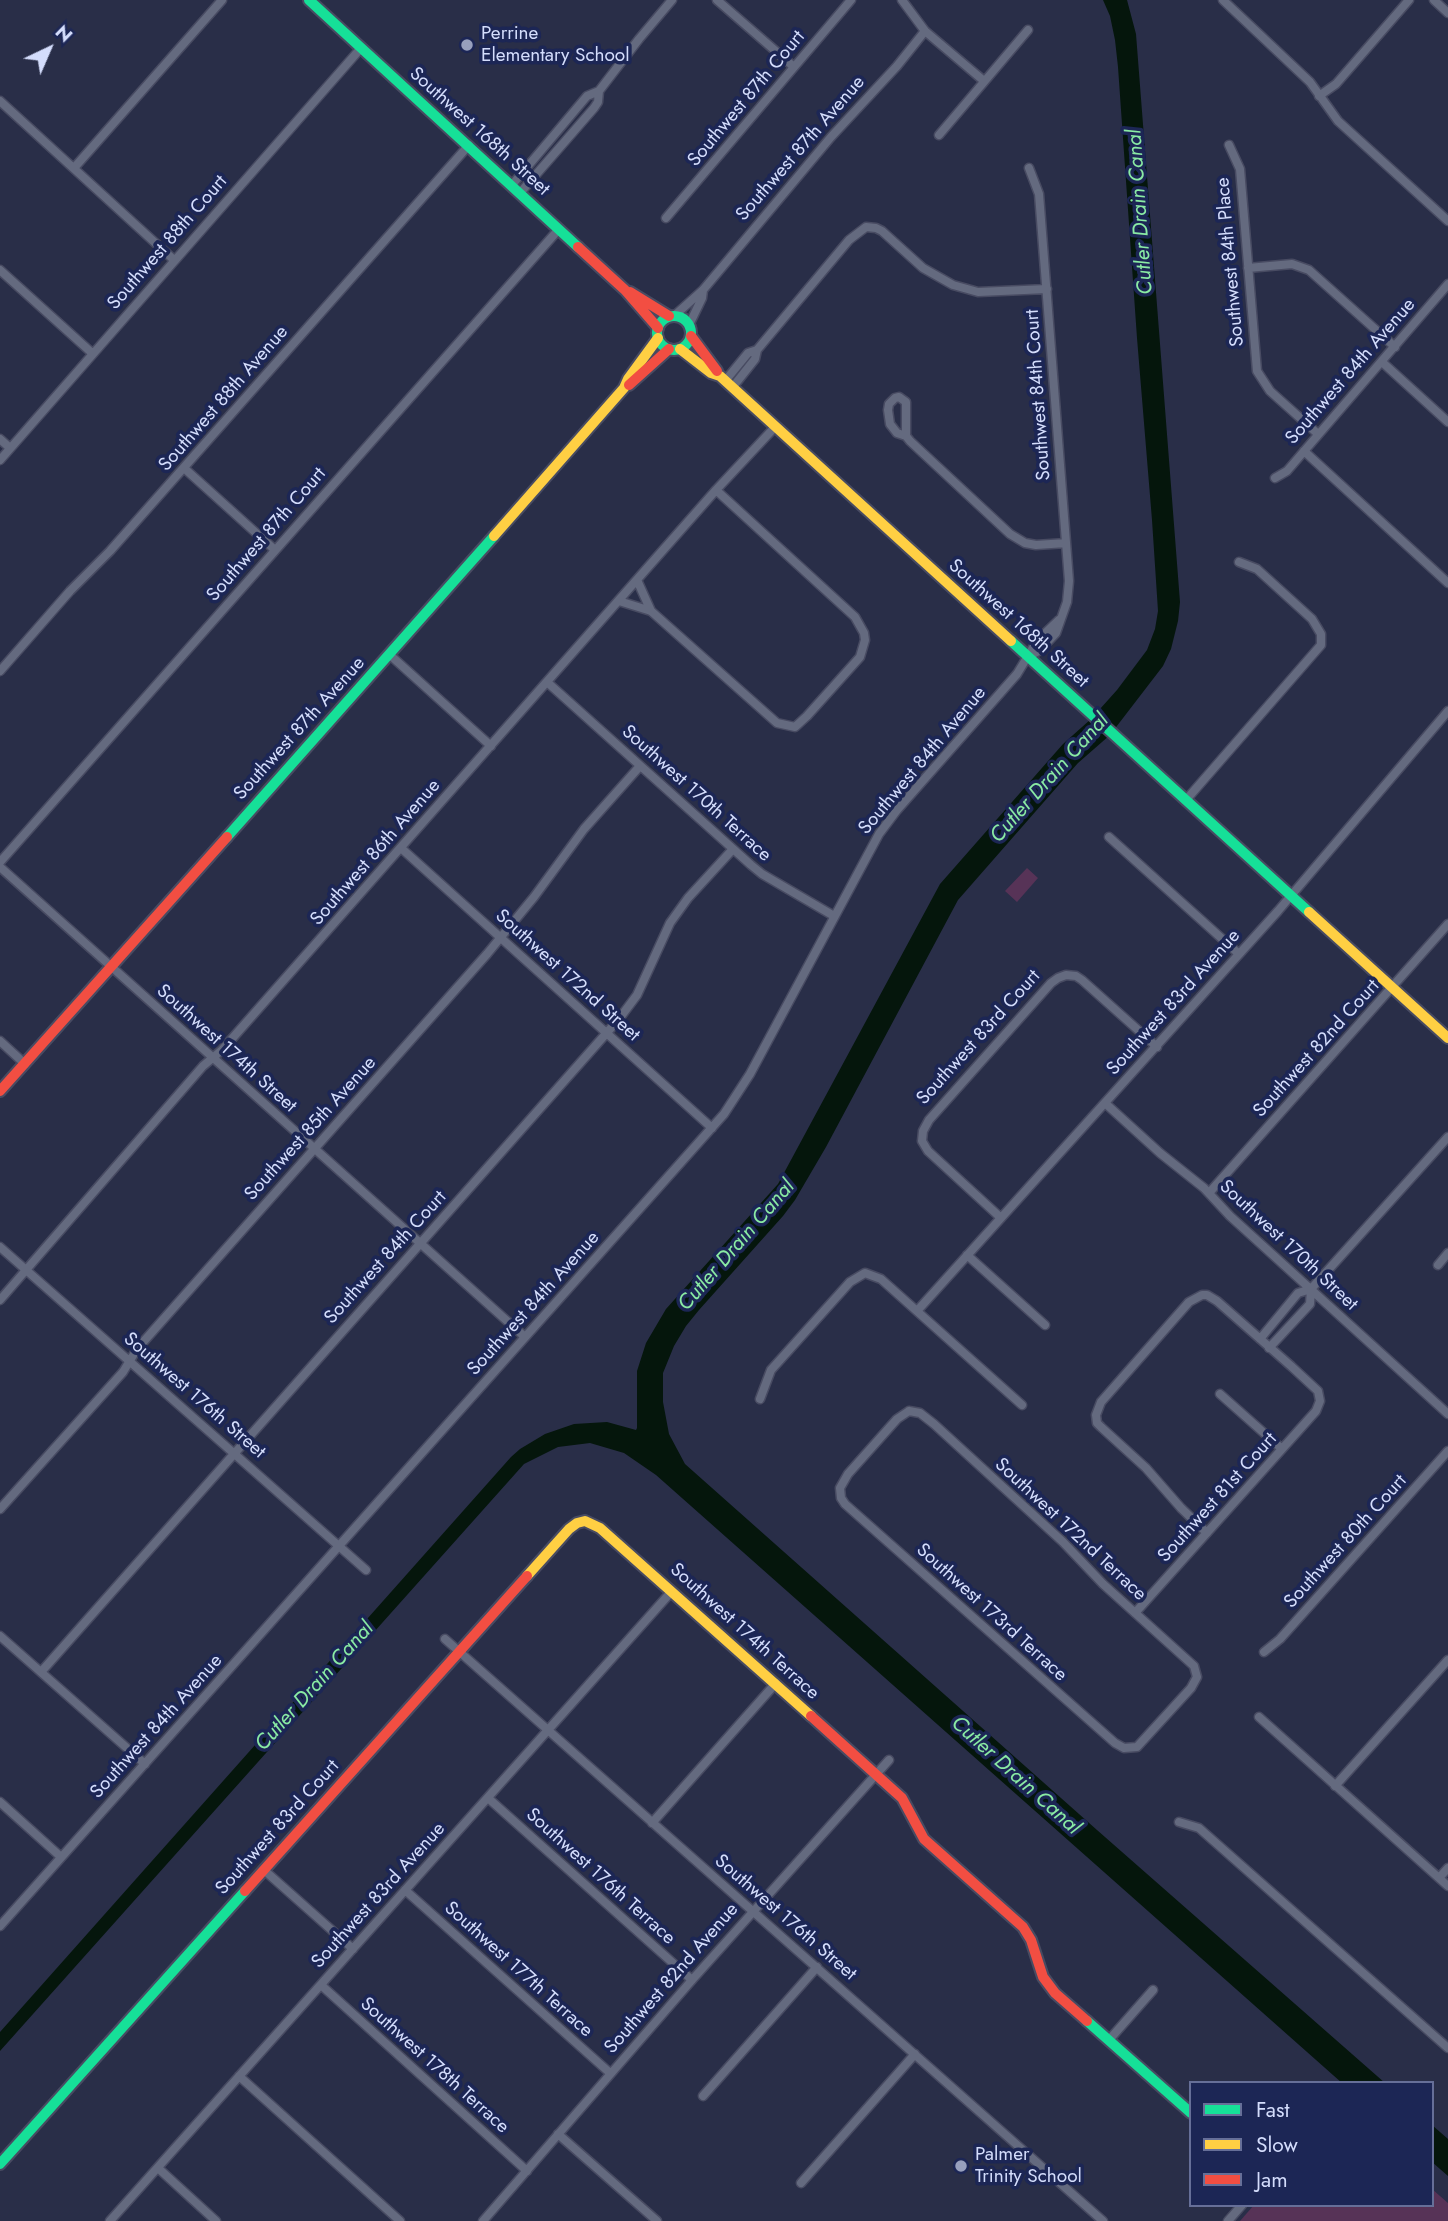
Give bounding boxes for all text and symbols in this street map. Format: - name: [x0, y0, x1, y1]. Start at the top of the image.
- north arrow: [14, 14, 84, 84]
- text: N: [49, 19, 79, 48]
- place label: Perrine Elementary School: [481, 23, 630, 67]
- street label: Southwest 87th Court: [684, 26, 810, 172]
- marker: Perrine Elementary School: [459, 37, 475, 53]
- street label: Southwest 168th Street: [404, 63, 554, 201]
- street label: Southwest 87th Avenue: [732, 72, 870, 226]
- water label: Cutler Drain Canal: [1123, 129, 1159, 295]
- street label: Southwest 88th Court: [103, 171, 233, 315]
- street label: Southwest 84th Place: [1212, 176, 1250, 348]
- street label: Southwest 84th Avenue: [1281, 294, 1421, 450]
- street label: Southwest 84th Court: [1022, 309, 1056, 481]
- street label: Southwest 88th Avenue: [154, 321, 294, 477]
- street label: Southwest 87th Court: [203, 463, 331, 607]
- street label: Southwest 168th Street: [943, 555, 1093, 693]
- street label: Southwest 87th Avenue: [230, 653, 370, 805]
- street label: Southwest 84th Avenue: [854, 682, 992, 840]
- water label: Cutler Drain Canal: [985, 709, 1115, 849]
- street label: Southwest 170th Terrace: [616, 721, 776, 867]
- street label: Southwest 86th Avenue: [306, 775, 446, 931]
- street label: Southwest 172nd Street: [490, 905, 644, 1047]
- street label: Southwest 83rd Avenue: [1102, 925, 1246, 1081]
- street label: Southwest 83rd Court: [912, 966, 1046, 1110]
- street label: Southwest 82nd Court: [1249, 975, 1385, 1123]
- street label: Southwest 174th Street: [151, 980, 301, 1118]
- street label: Southwest 85th Avenue: [240, 1052, 382, 1206]
- water label: Cutler Drain Canal: [673, 1175, 801, 1317]
- street label: Southwest 170th Street: [1214, 1176, 1362, 1316]
- street label: Southwest 84th Court: [320, 1187, 452, 1329]
- street label: Southwest 84th Avenue: [463, 1227, 605, 1381]
- street label: Southwest 176th Street: [118, 1328, 270, 1464]
- street label: Southwest 81st Court: [1154, 1428, 1282, 1568]
- street label: Southwest 172nd Terrace: [989, 1454, 1151, 1606]
- street label: Southwest 80th Court: [1280, 1470, 1412, 1614]
- street label: Southwest 173rd Terrace: [911, 1539, 1071, 1687]
- street label: Southwest 174th Terrace: [665, 1559, 823, 1705]
- water label: Cutler Drain Canal: [250, 1617, 380, 1757]
- street label: Southwest 84th Avenue: [86, 1650, 228, 1804]
- water label: Cutler Drain Canal: [945, 1711, 1085, 1841]
- street label: Southwest 83rd Court: [211, 1756, 345, 1900]
- street label: Southwest 176th Terrace: [521, 1804, 679, 1950]
- street label: Southwest 83rd Avenue: [307, 1818, 451, 1974]
- street label: Southwest 176th Street: [709, 1850, 861, 1986]
- street label: Southwest 177th Terrace: [439, 1897, 597, 2043]
- street label: Southwest 82nd Avenue: [600, 1899, 744, 2059]
- street label: Southwest 178th Terrace: [355, 1993, 513, 2139]
- legend: [1189, 2081, 1434, 2207]
- text: Fast: [1256, 2095, 1289, 2125]
- text: Slow: [1256, 2130, 1298, 2160]
- place label: Palmer Trinity School: [975, 2144, 1082, 2188]
- marker: Palmer Trinity School: [953, 2158, 969, 2174]
- text: Jam: [1256, 2165, 1288, 2195]

